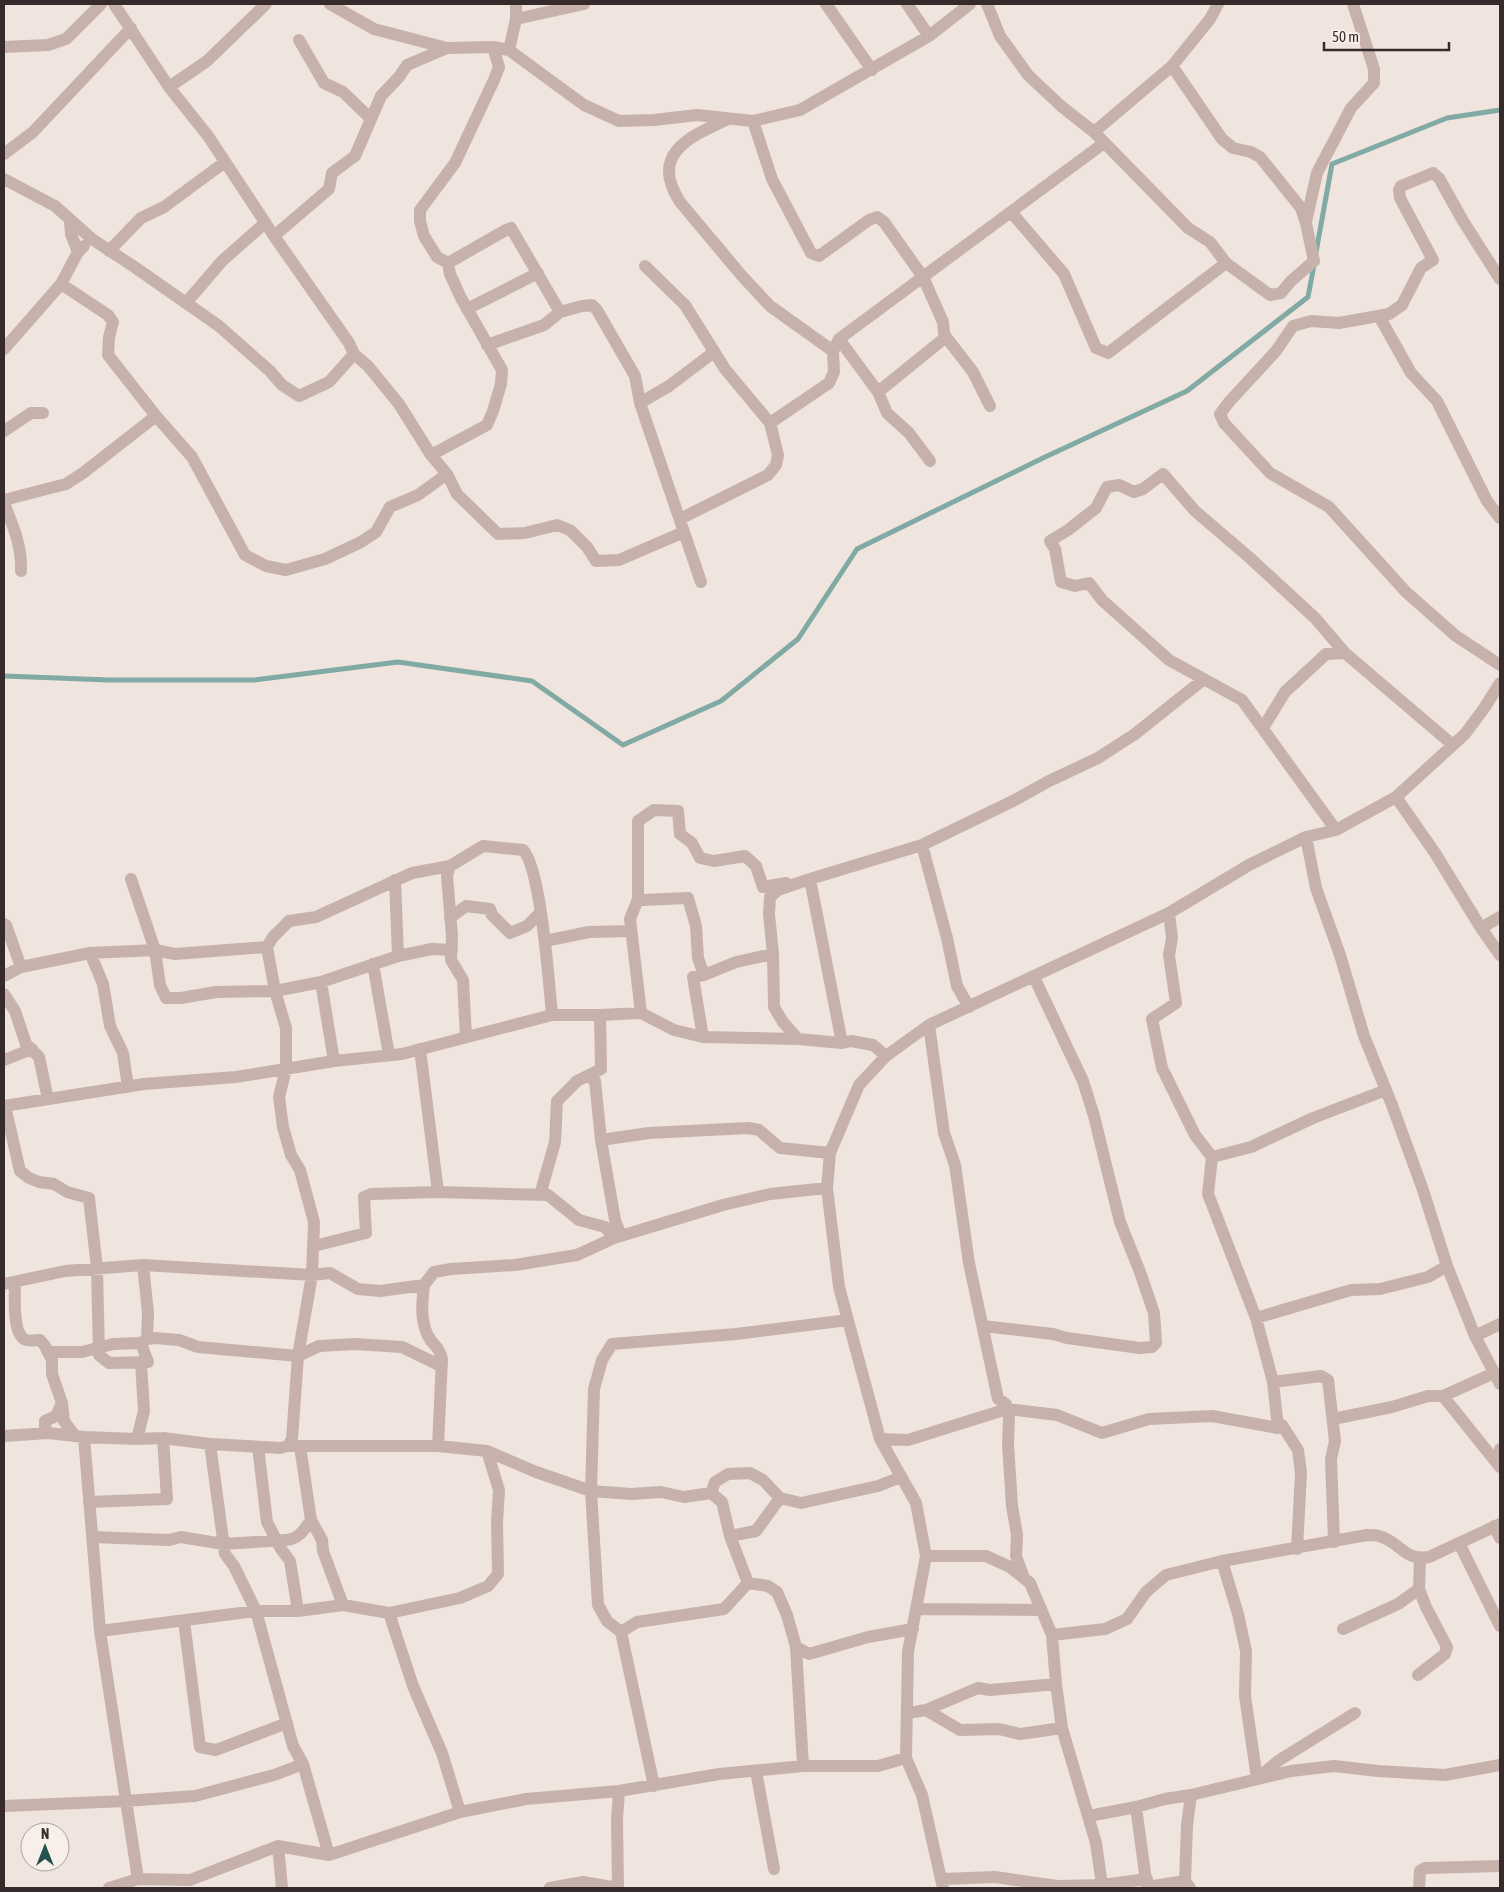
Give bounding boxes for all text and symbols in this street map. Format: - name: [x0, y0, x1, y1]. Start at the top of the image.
- scale bar: [1324, 20, 1449, 52]
- text: 50 m: [1332, 28, 1359, 45]
- north arrow: [20, 1822, 70, 1872]
- text: N: [41, 1826, 49, 1842]

